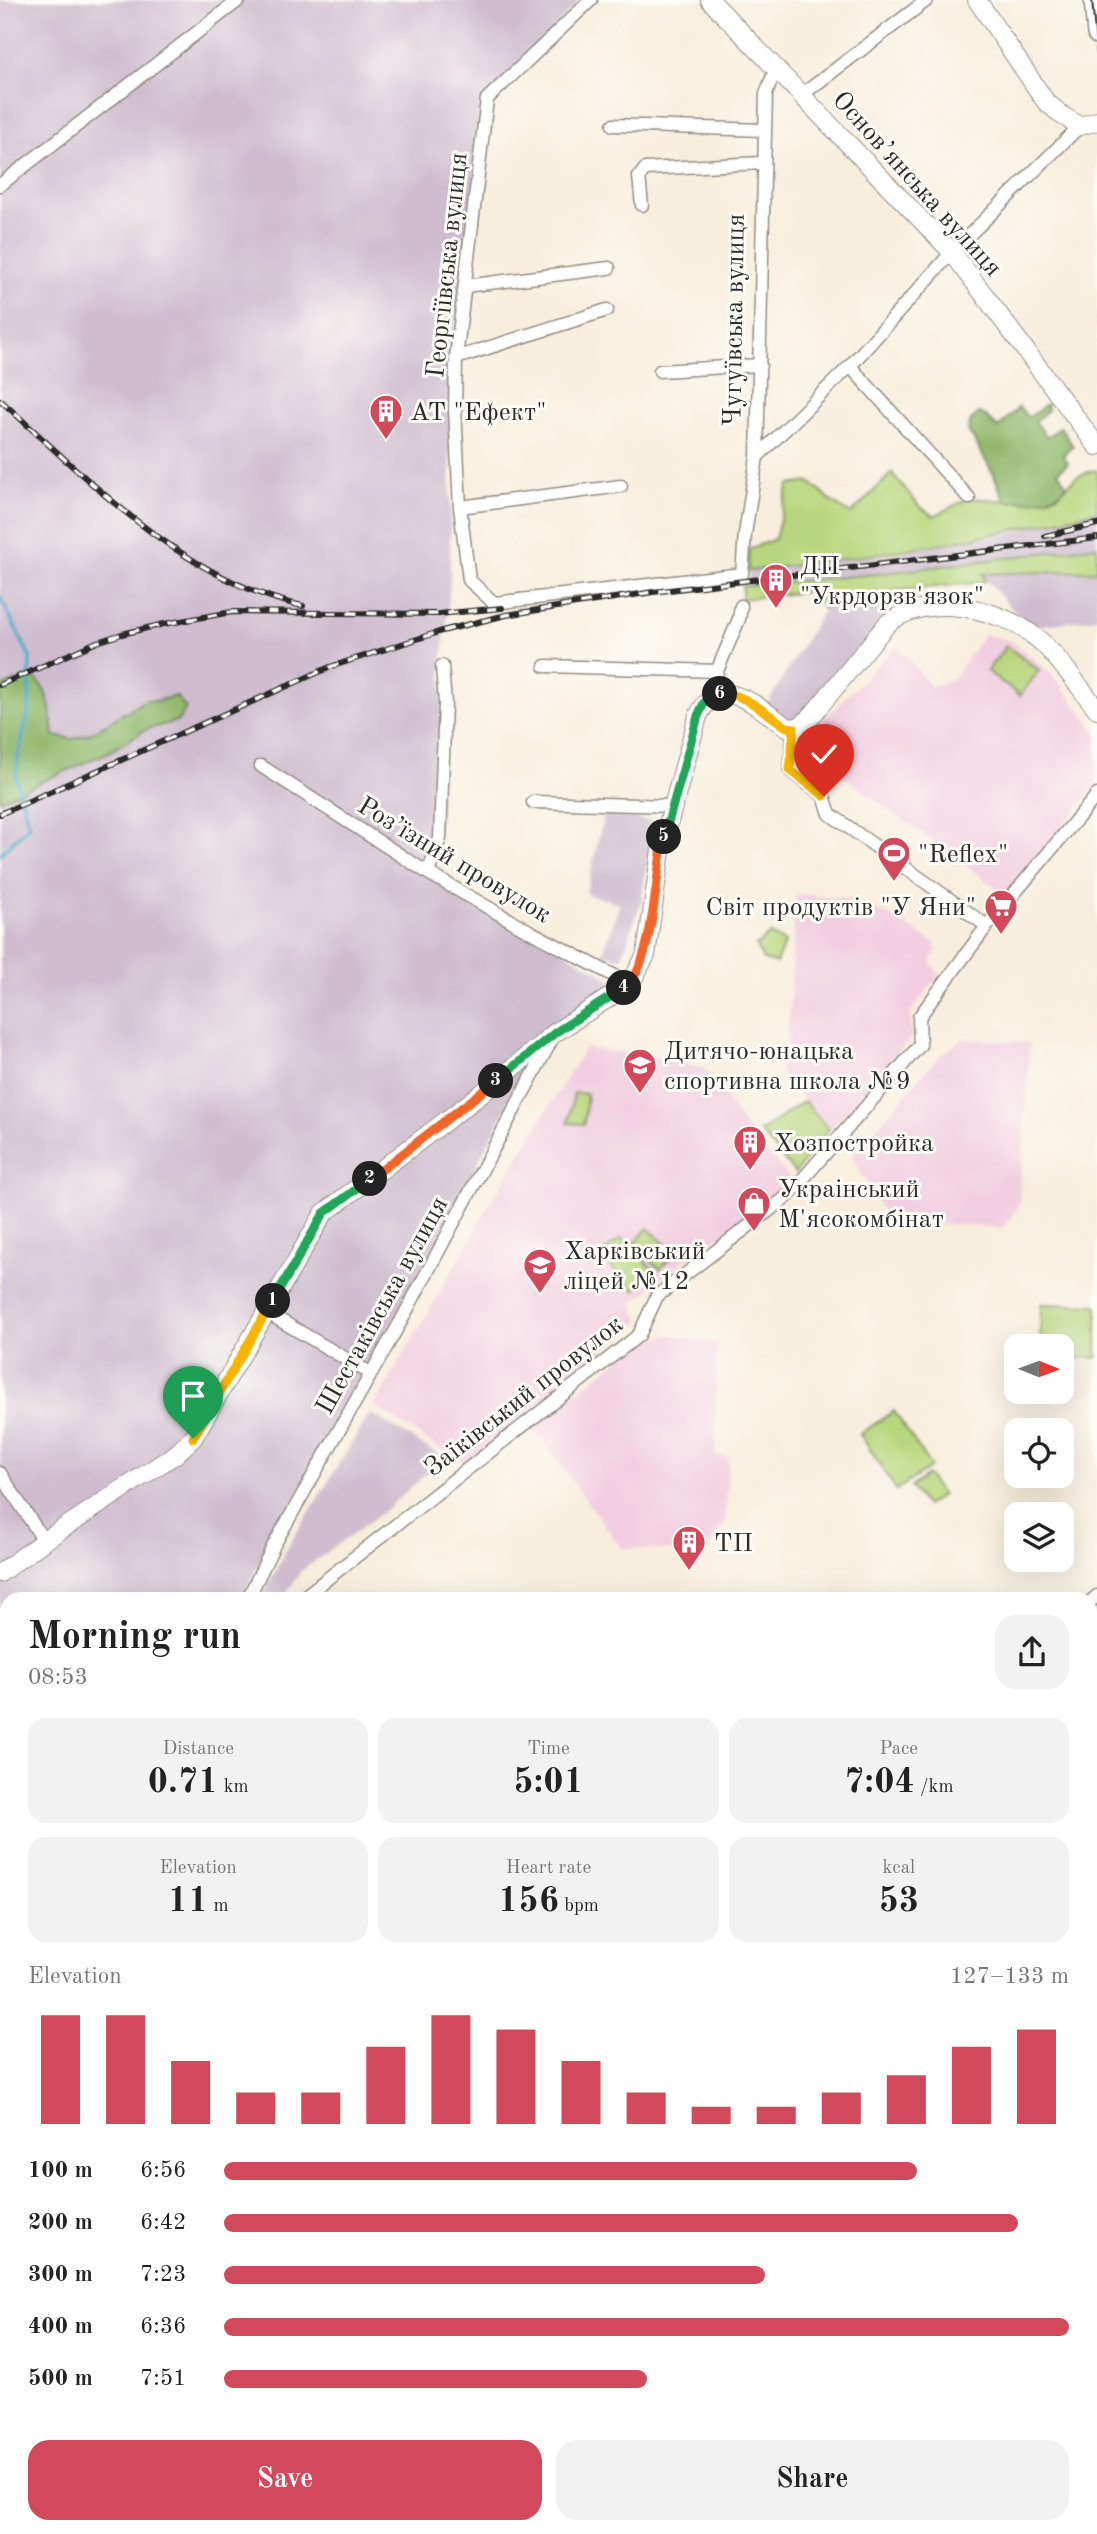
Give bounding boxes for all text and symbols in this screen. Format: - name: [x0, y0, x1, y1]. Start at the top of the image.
- street label: Основ’янська вулиця: [827, 87, 1006, 282]
- street label: Георгіївська вулиця: [423, 151, 473, 379]
- street label: Чугуївська вулиця: [720, 213, 750, 427]
- building icon: АТ "Ефект": [367, 392, 405, 441]
- place label: АТ "Ефект": [410, 400, 546, 426]
- place label: ДП "Укрдорзв'язок": [800, 554, 984, 610]
- building icon: ДП "Укрдорзв'язок": [757, 561, 795, 610]
- pin: 6: [702, 676, 738, 712]
- text: 6: [714, 684, 725, 703]
- pin: [794, 724, 854, 796]
- icon: check: [805, 735, 843, 773]
- street label: Роз’їзний провулок: [353, 793, 555, 929]
- pin: 5: [646, 820, 682, 854]
- text: 5: [658, 827, 669, 846]
- sports icon: "Reflex": [875, 834, 913, 883]
- place label: "Reflex": [918, 842, 1008, 868]
- supermarket icon: Світ продуктів "У Яни": [982, 887, 1020, 936]
- place label: Світ продуктів "У Яни": [705, 895, 976, 921]
- pin: 4: [606, 970, 642, 1006]
- text: 4: [618, 978, 629, 997]
- place label: Дитячо-юнацька спортивна школа №9: [664, 1039, 911, 1095]
- school or university icon: Дитячо-юнацька спортивна школа №9: [621, 1046, 659, 1095]
- pin: 3: [478, 1064, 514, 1098]
- text: 3: [490, 1071, 501, 1090]
- building icon: Хозпостройка: [731, 1123, 769, 1172]
- place label: Хозпостройка: [774, 1131, 934, 1157]
- pin: 2: [352, 1162, 388, 1196]
- text: 2: [364, 1169, 375, 1188]
- place label: Украінський М'ясокомбінат: [778, 1177, 944, 1233]
- shop icon: Украінський М'ясокомбінат: [735, 1184, 773, 1233]
- street label: Шестаківська вулиця: [312, 1193, 453, 1419]
- place label: Харківський ліцей №12: [564, 1239, 706, 1295]
- school or university icon: Харківський ліцей №12: [521, 1246, 559, 1295]
- pin: 1: [256, 1284, 290, 1318]
- text: 1: [267, 1291, 278, 1310]
- street label: Заїківський провулок: [420, 1311, 628, 1482]
- north arrow: [1004, 1334, 1074, 1404]
- map controls: [1004, 1334, 1074, 1572]
- pin: [163, 1366, 223, 1438]
- icon: arrive: [174, 1377, 212, 1415]
- button: locate: [1004, 1418, 1074, 1488]
- button: layers: [1004, 1502, 1074, 1572]
- building icon: ТП: [670, 1523, 708, 1572]
- place label: ТП: [714, 1531, 753, 1557]
- button: share: [995, 1615, 1069, 1689]
- text: Morning run: [28, 1619, 241, 1657]
- text: 08:53: [28, 1666, 88, 1689]
- text: Distance: [162, 1740, 234, 1759]
- text: Time: [527, 1740, 570, 1759]
- text: Pace: [880, 1740, 918, 1759]
- text: 0.71: [148, 1765, 218, 1800]
- text: 5:01: [513, 1765, 584, 1800]
- text: 7:04: [844, 1765, 915, 1800]
- text: km: [218, 1778, 249, 1797]
- text: /km: [915, 1778, 954, 1797]
- text: Elevation: [160, 1859, 237, 1878]
- text: Heart rate: [506, 1859, 591, 1878]
- text: kcal: [882, 1859, 915, 1878]
- text: 11: [168, 1884, 208, 1919]
- text: 156: [498, 1884, 559, 1919]
- text: 53: [879, 1884, 919, 1919]
- text: m: [208, 1897, 229, 1916]
- text: bpm: [559, 1897, 599, 1916]
- text: Elevation: [28, 1965, 122, 1988]
- text: 127–133 m: [950, 1965, 1069, 1988]
- text: 100 m: [28, 2159, 93, 2182]
- text: 6:56: [140, 2159, 186, 2182]
- text: 200 m: [28, 2211, 93, 2234]
- text: 6:42: [140, 2211, 186, 2234]
- text: 300 m: [28, 2263, 93, 2286]
- text: 7:23: [140, 2263, 186, 2286]
- text: 400 m: [28, 2315, 93, 2338]
- text: 6:36: [140, 2315, 186, 2338]
- text: 500 m: [28, 2367, 93, 2390]
- text: 7:51: [140, 2367, 186, 2390]
- button: Save: [28, 2440, 542, 2520]
- button: Share: [556, 2440, 1069, 2520]

